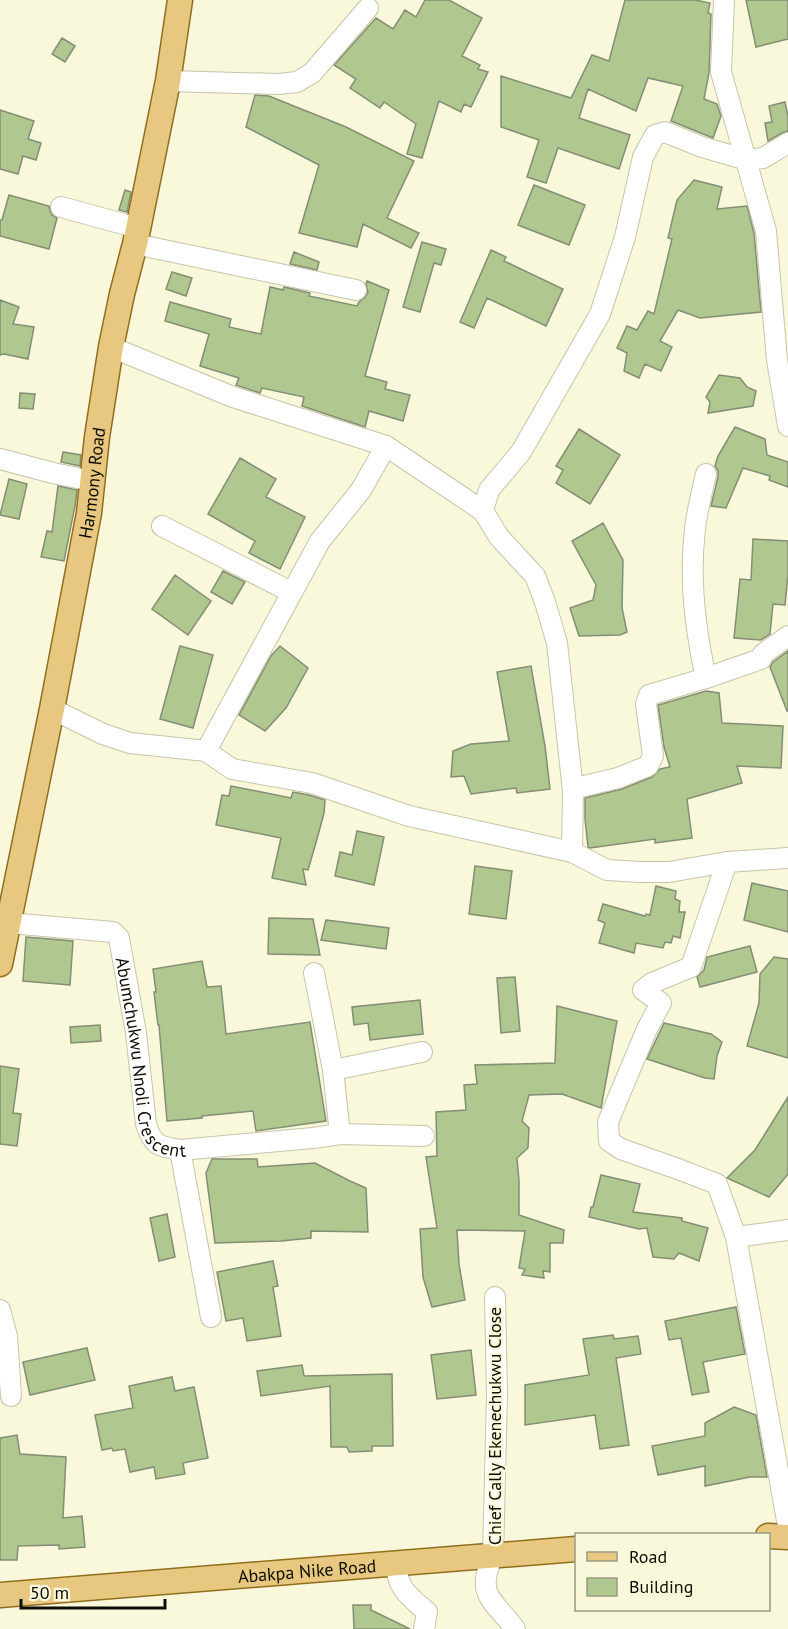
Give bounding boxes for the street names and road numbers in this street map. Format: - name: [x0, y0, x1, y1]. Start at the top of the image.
- street label: Harmony Road: [73, 425, 110, 540]
- street label: Abumchukwu Nnoli Crescent: [111, 955, 187, 1161]
- street label: Chief Cally Ekenechukwu Close: [483, 1307, 506, 1545]
- street label: Abakpa Nike Road: [237, 1553, 377, 1587]

